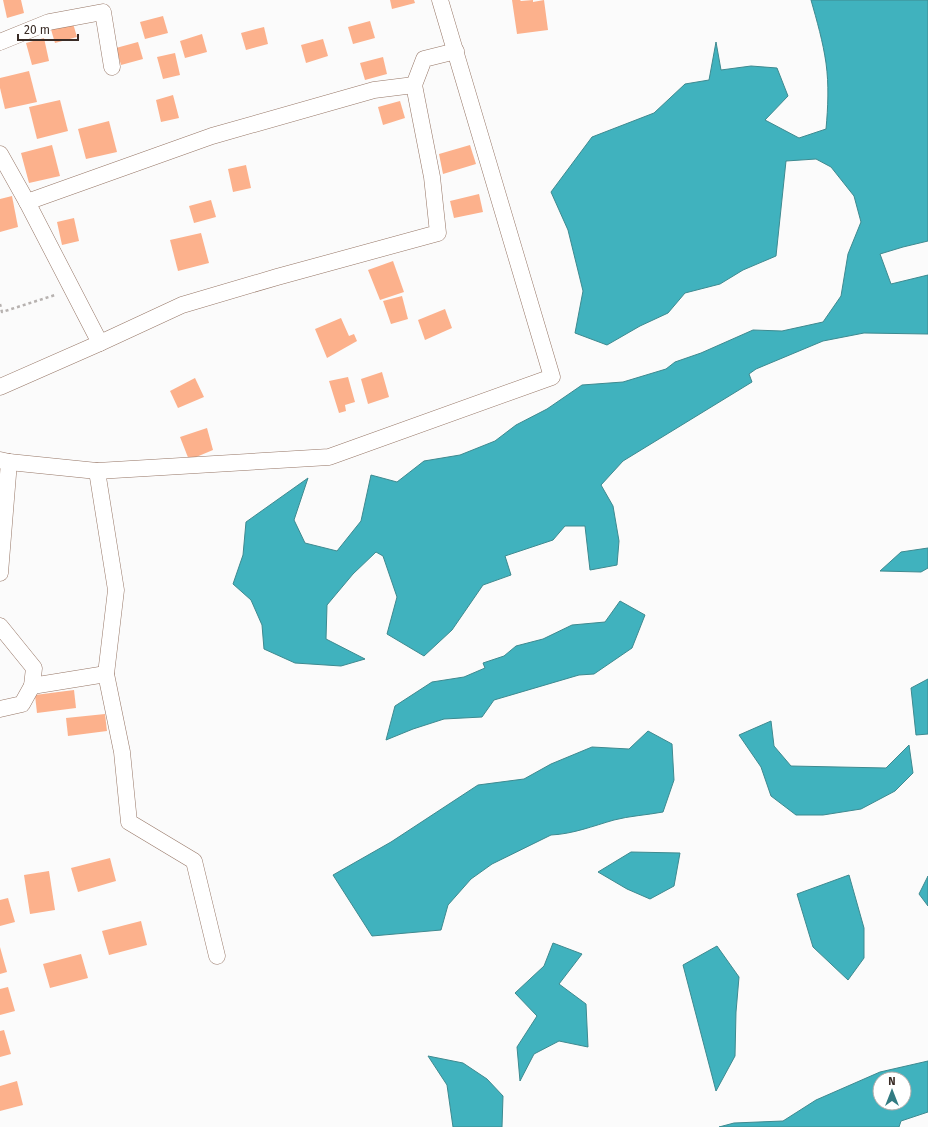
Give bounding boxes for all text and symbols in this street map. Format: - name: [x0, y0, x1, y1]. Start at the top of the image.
- scale bar: [18, 16, 78, 42]
- text: 20 m: [24, 23, 50, 37]
- north arrow: [872, 1071, 912, 1111]
- text: N: [888, 1075, 896, 1088]

